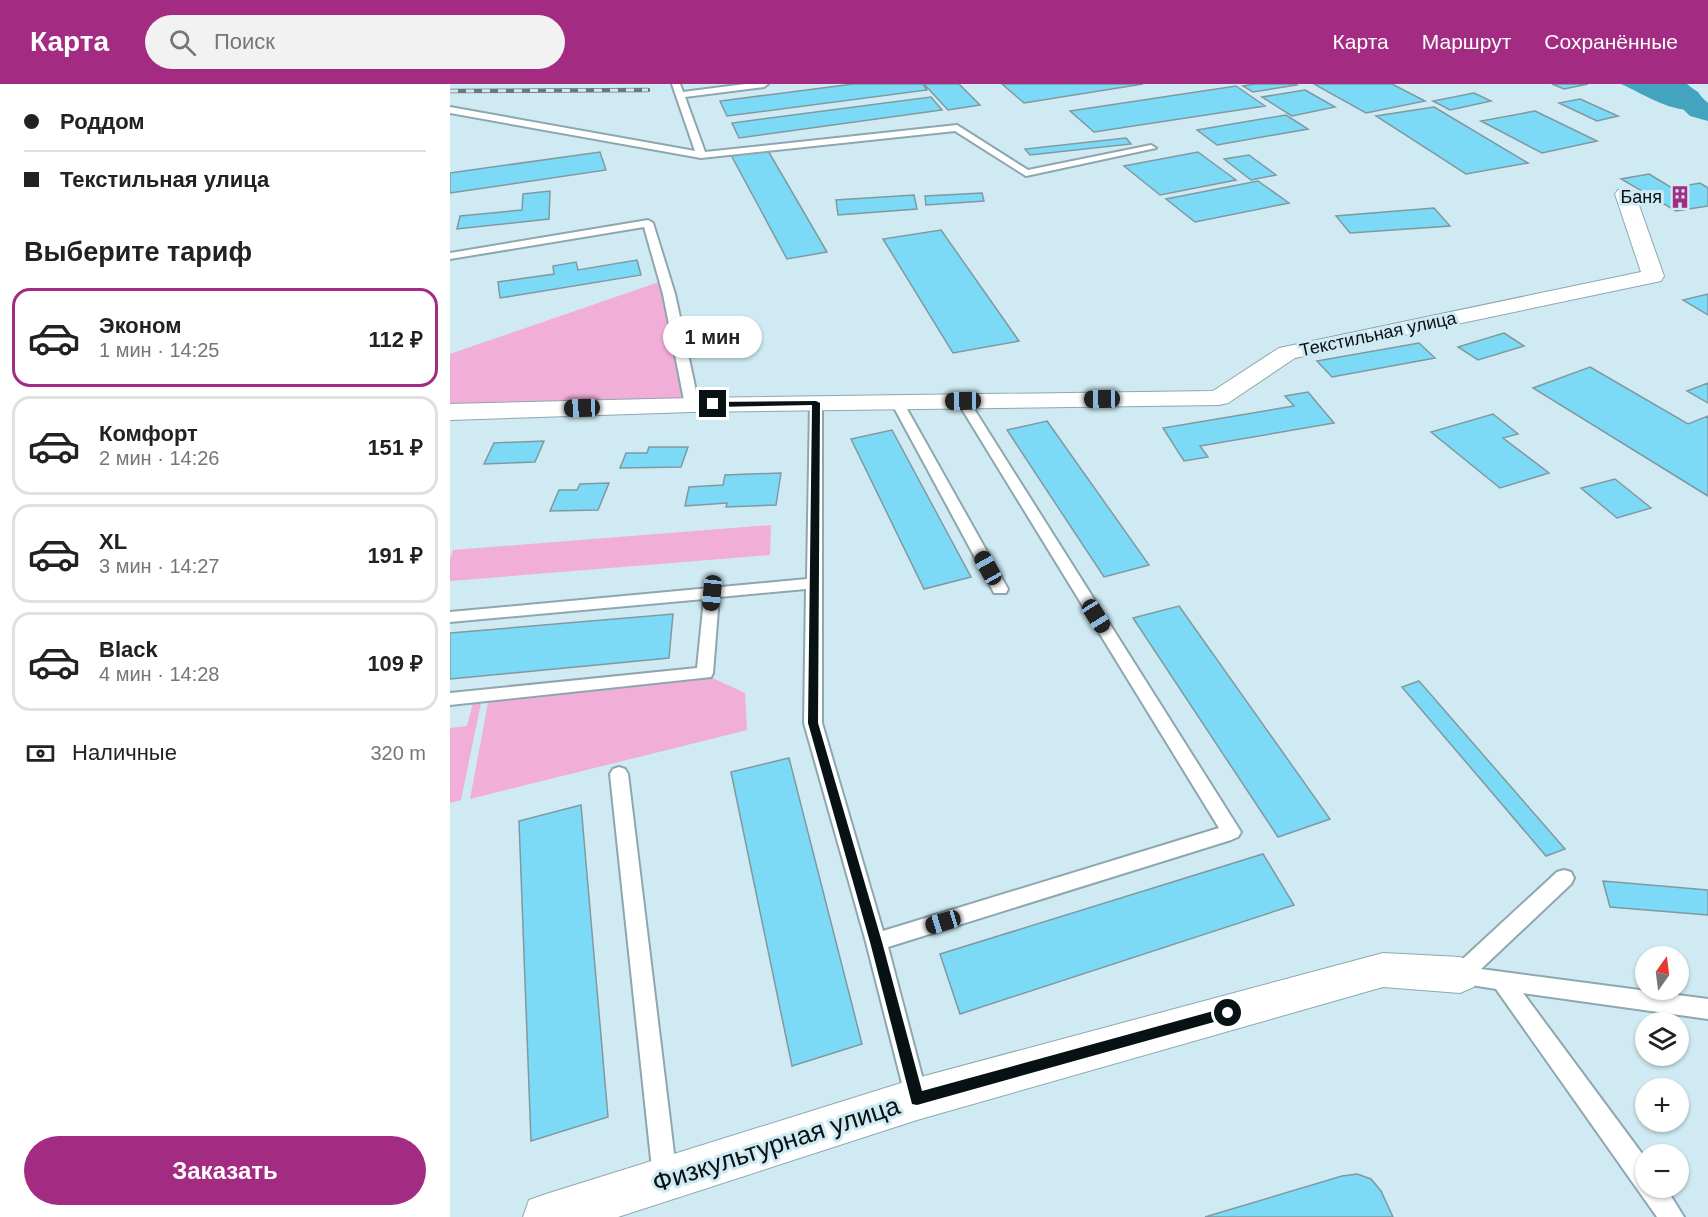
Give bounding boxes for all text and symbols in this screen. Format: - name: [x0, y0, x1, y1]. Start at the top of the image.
- search box: [145, 15, 565, 69]
- text: Карта: [30, 26, 109, 57]
- icon: search: [166, 26, 199, 59]
- text: Поиск: [214, 29, 275, 54]
- text: Карта: [1333, 30, 1389, 53]
- text: Маршрут: [1422, 30, 1511, 53]
- text: Сохранённые: [1544, 30, 1678, 53]
- text: Роддом: [60, 109, 145, 134]
- text: Текстильная улица: [60, 167, 269, 192]
- building icon: Баня: [1667, 184, 1693, 210]
- place label: Баня: [1620, 187, 1662, 207]
- text: Выберите тариф: [24, 237, 252, 267]
- street label: Текстильная улица: [1298, 307, 1459, 360]
- icon: car: [27, 311, 81, 365]
- text: Эконом: [99, 313, 182, 338]
- callout: 1 мин: [664, 317, 762, 359]
- text: 1 мин: [685, 326, 740, 348]
- text: 112 ₽: [369, 327, 423, 352]
- text: 1 мин · 14:25: [99, 339, 219, 361]
- route end: [699, 390, 726, 417]
- car: [1084, 390, 1120, 408]
- car: [945, 392, 981, 410]
- car: [564, 398, 600, 418]
- icon: car: [27, 419, 81, 473]
- text: Комфорт: [99, 421, 198, 446]
- text: 151 ₽: [367, 435, 423, 460]
- text: 2 мин · 14:26: [99, 447, 219, 469]
- icon: car: [27, 527, 81, 581]
- text: XL: [99, 529, 127, 554]
- text: 191 ₽: [367, 543, 423, 568]
- car: [971, 548, 1005, 588]
- text: 3 мин · 14:27: [99, 555, 219, 577]
- car: [701, 574, 723, 612]
- car: [1079, 596, 1113, 636]
- icon: car: [27, 635, 81, 689]
- text: Black: [99, 637, 158, 662]
- text: 109 ₽: [367, 651, 423, 676]
- text: 4 мин · 14:28: [99, 663, 219, 685]
- icon: cash: [24, 737, 57, 770]
- text: Наличные: [72, 740, 177, 765]
- text: 320 m: [370, 742, 426, 764]
- car: [923, 908, 963, 936]
- north arrow: [1635, 946, 1689, 1000]
- map controls: [1635, 946, 1689, 1198]
- route start: [1214, 999, 1241, 1026]
- button: layers: [1635, 1012, 1689, 1066]
- button: +: [1635, 1078, 1689, 1132]
- street label: Физкультурная улица: [649, 1090, 904, 1198]
- button: Заказать: [24, 1136, 426, 1205]
- button: −: [1635, 1144, 1689, 1198]

